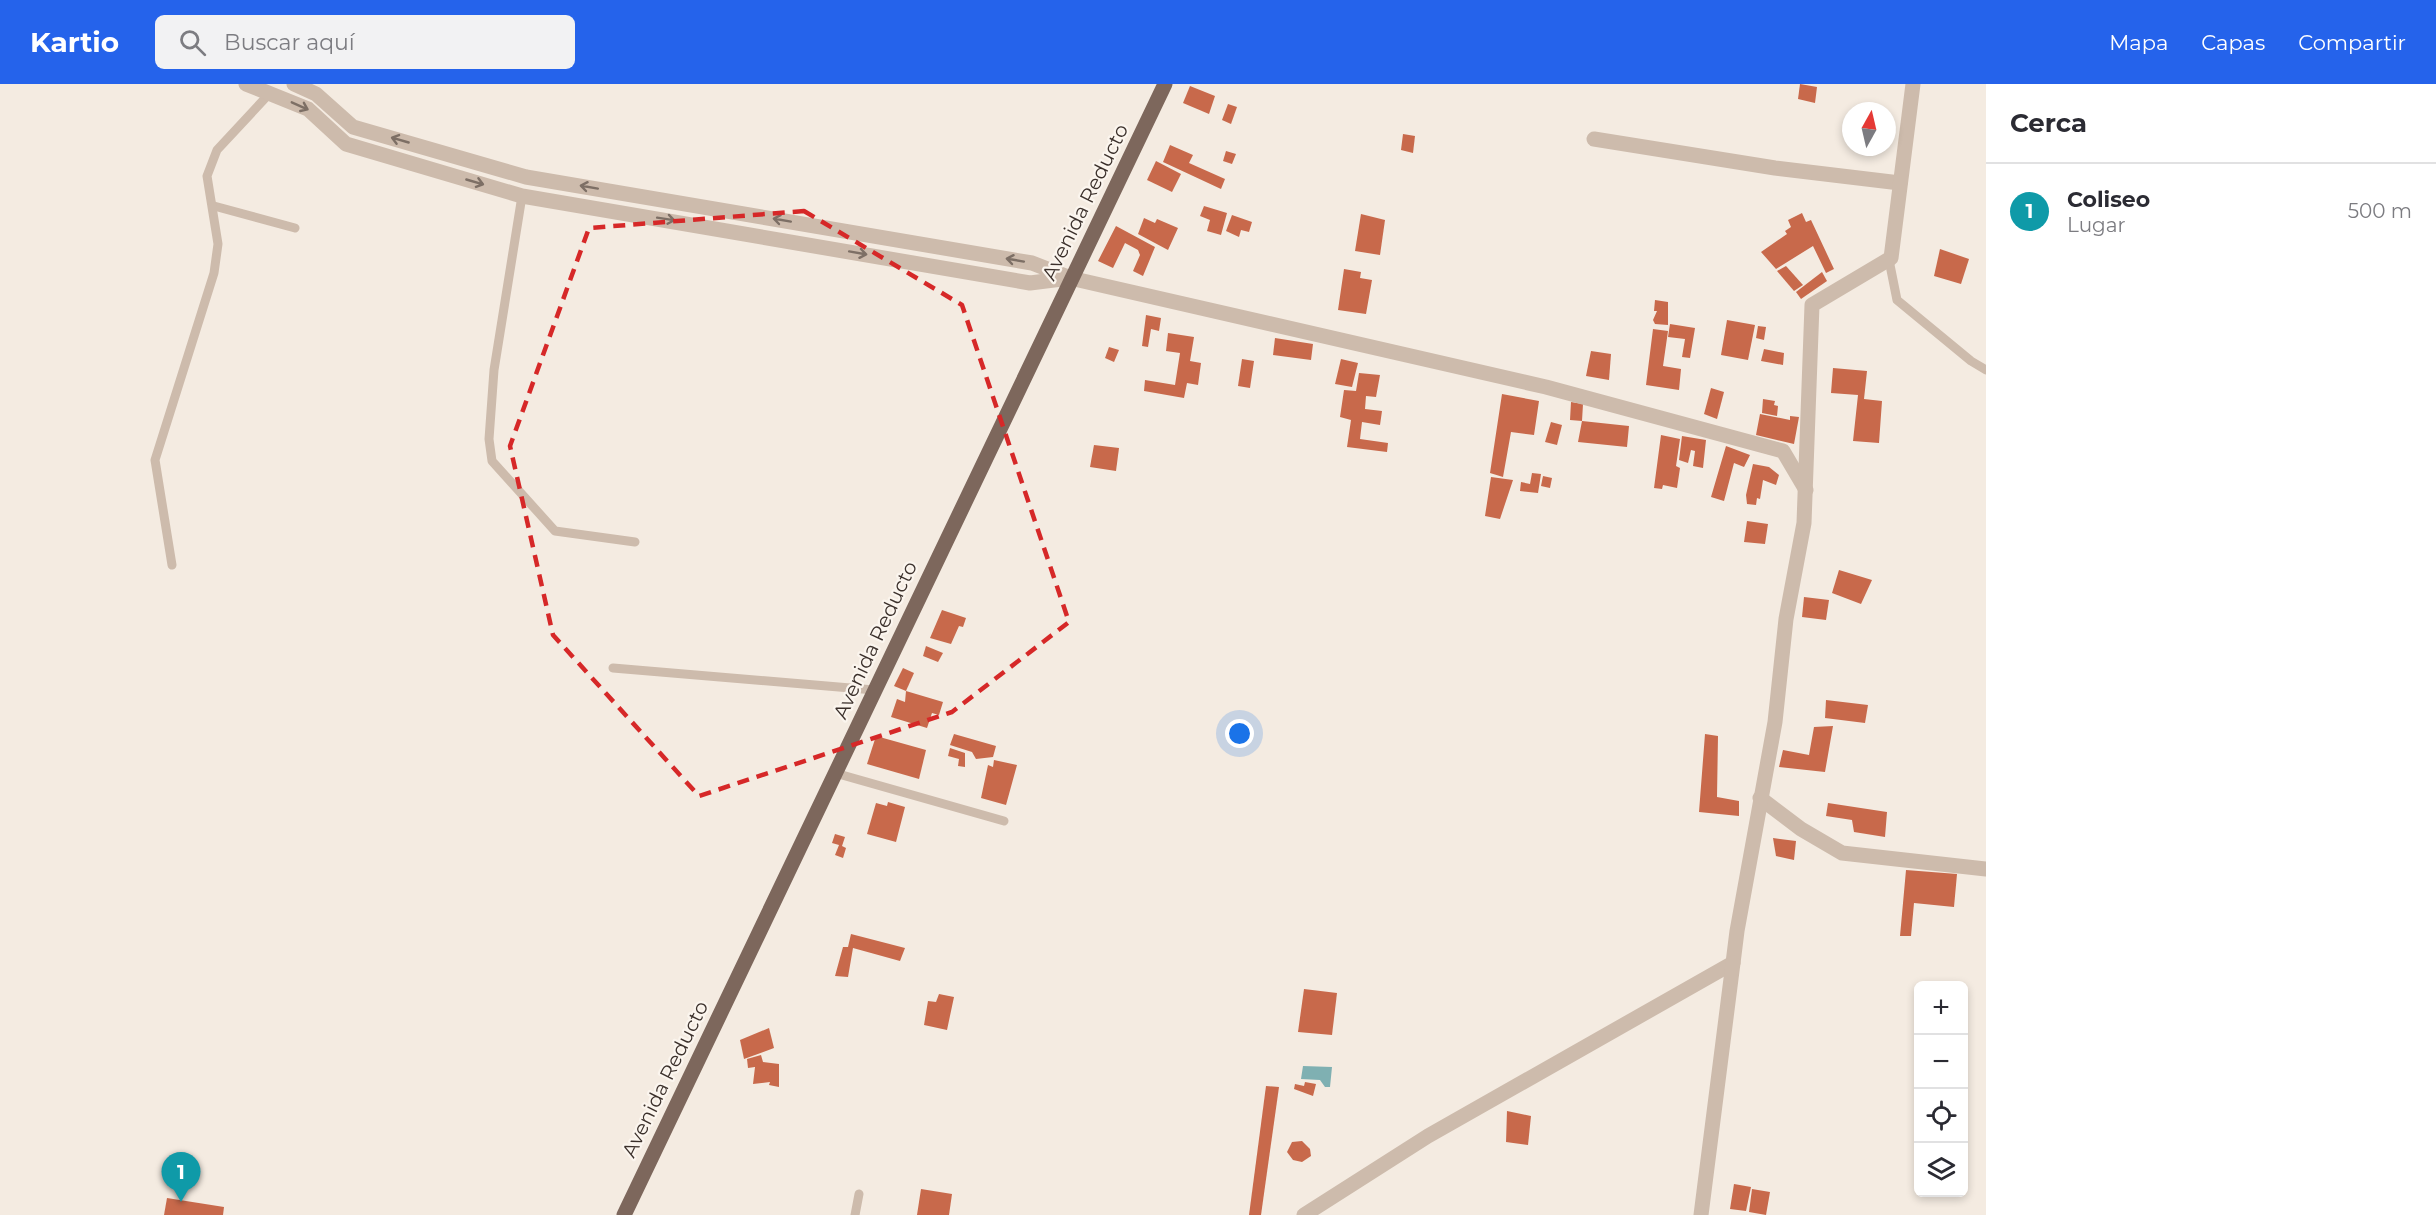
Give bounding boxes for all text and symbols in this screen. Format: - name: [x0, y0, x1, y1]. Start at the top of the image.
- search box: [155, 15, 575, 69]
- text: Kartio: [30, 25, 119, 59]
- icon: search: [176, 26, 209, 59]
- text: Buscar aquí: [224, 29, 355, 56]
- text: Mapa: [2109, 30, 2168, 55]
- text: Capas: [2201, 30, 2265, 55]
- text: Compartir: [2298, 30, 2406, 55]
- one-way arrow: [291, 101, 309, 112]
- north arrow: [1842, 102, 1896, 156]
- text: Cerca: [2010, 107, 2087, 139]
- street label: Avenida Reducto: [1037, 120, 1133, 284]
- one-way arrow: [391, 134, 410, 145]
- one-way arrow: [465, 177, 484, 188]
- one-way arrow: [580, 182, 600, 193]
- text: Coliseo: [2067, 186, 2150, 213]
- text: 1: [2026, 199, 2033, 223]
- text: 500 m: [2348, 199, 2412, 223]
- text: Lugar: [2067, 213, 2126, 237]
- one-way arrow: [656, 214, 676, 225]
- one-way arrow: [772, 214, 792, 225]
- one-way arrow: [848, 247, 868, 258]
- one-way arrow: [1006, 254, 1026, 265]
- street label: Avenida Reducto: [828, 557, 922, 723]
- your location: [1225, 719, 1254, 748]
- map controls: [1914, 981, 1968, 1197]
- button: +: [1914, 981, 1968, 1035]
- street label: Avenida Reducto: [617, 997, 713, 1161]
- button: −: [1914, 1035, 1968, 1089]
- button: locate: [1914, 1089, 1968, 1143]
- button: layers: [1914, 1143, 1968, 1197]
- pin: 1: [162, 1152, 201, 1202]

